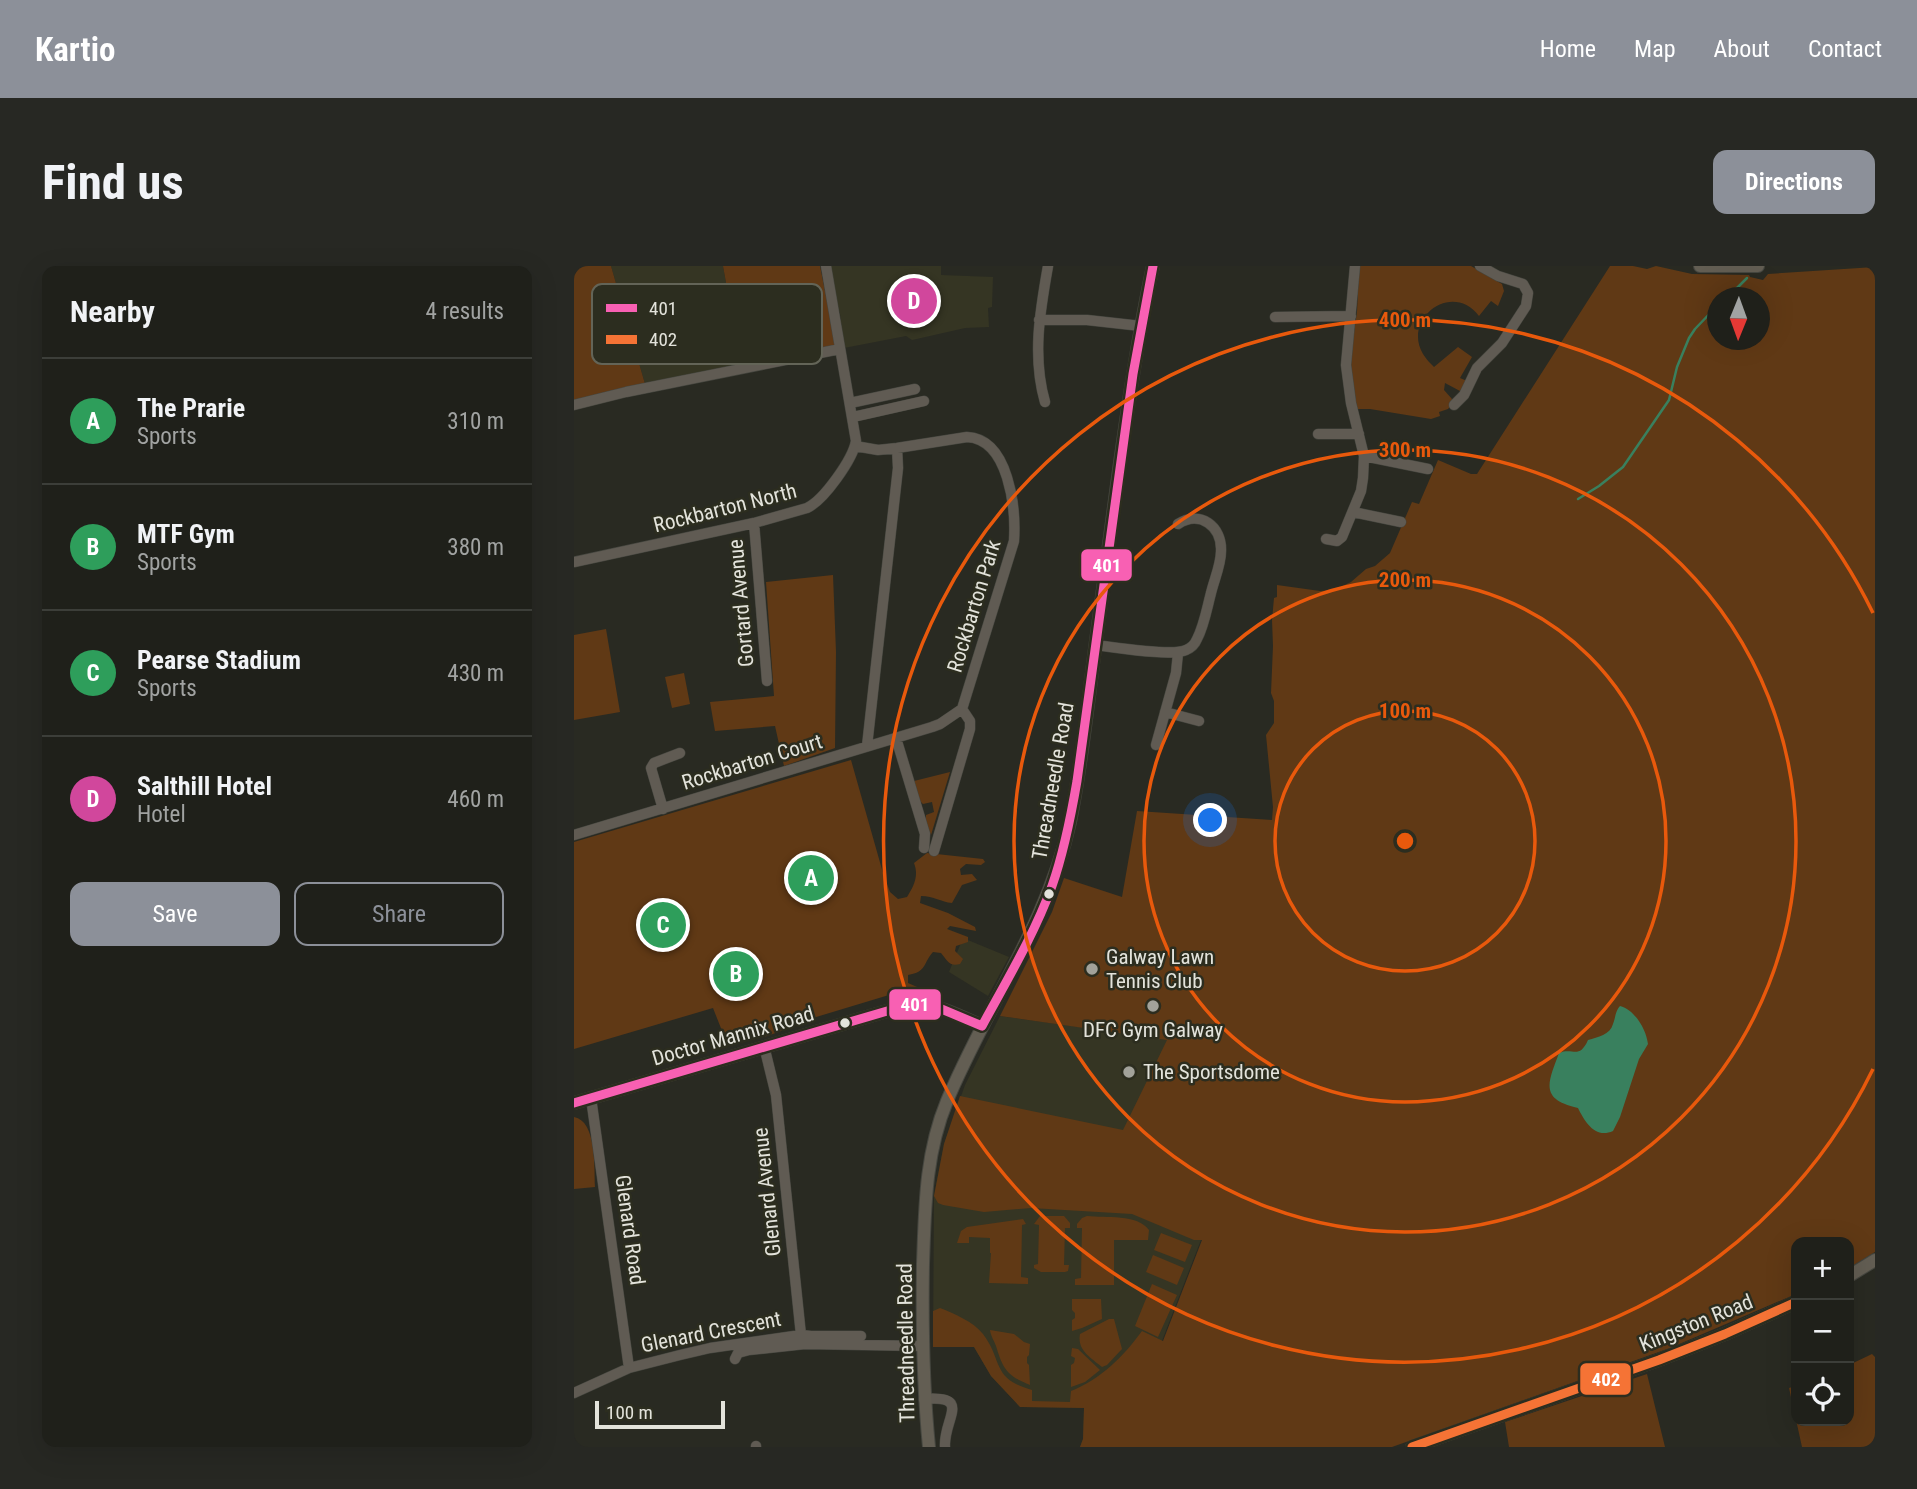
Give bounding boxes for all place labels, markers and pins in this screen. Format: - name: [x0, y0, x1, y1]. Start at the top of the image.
- pin: D: [891, 275, 937, 327]
- centre of rings: [1393, 829, 1417, 853]
- pin: A: [788, 852, 834, 904]
- unlabelled marker: [1042, 887, 1056, 901]
- pin: C: [640, 899, 686, 951]
- place label: Galway Lawn Tennis Club: [1106, 945, 1214, 993]
- pin: B: [713, 948, 759, 1000]
- marker: Galway Lawn Tennis Club: [1084, 961, 1100, 977]
- marker: DFC Gym Galway: [1145, 998, 1161, 1014]
- unlabelled marker: [838, 1016, 852, 1030]
- place label: DFC Gym Galway: [1083, 1018, 1223, 1042]
- place label: The Sportsdome: [1143, 1060, 1280, 1084]
- marker: The Sportsdome: [1121, 1064, 1137, 1080]

